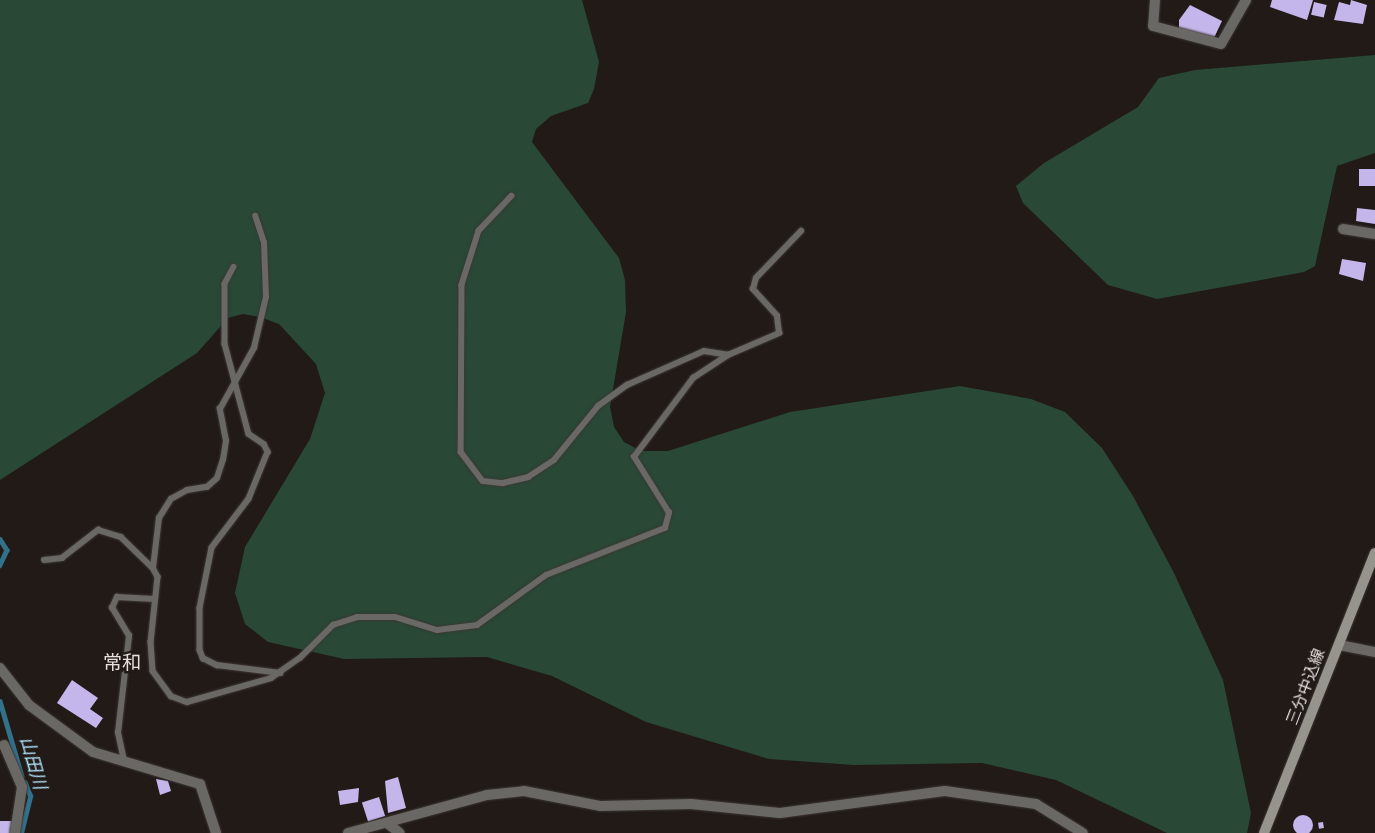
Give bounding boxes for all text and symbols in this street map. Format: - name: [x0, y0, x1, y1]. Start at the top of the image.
- street label: 三分中込線: [1283, 646, 1329, 728]
- district label: 常和: [103, 652, 141, 674]
- water label: 山田川: [15, 734, 51, 792]

